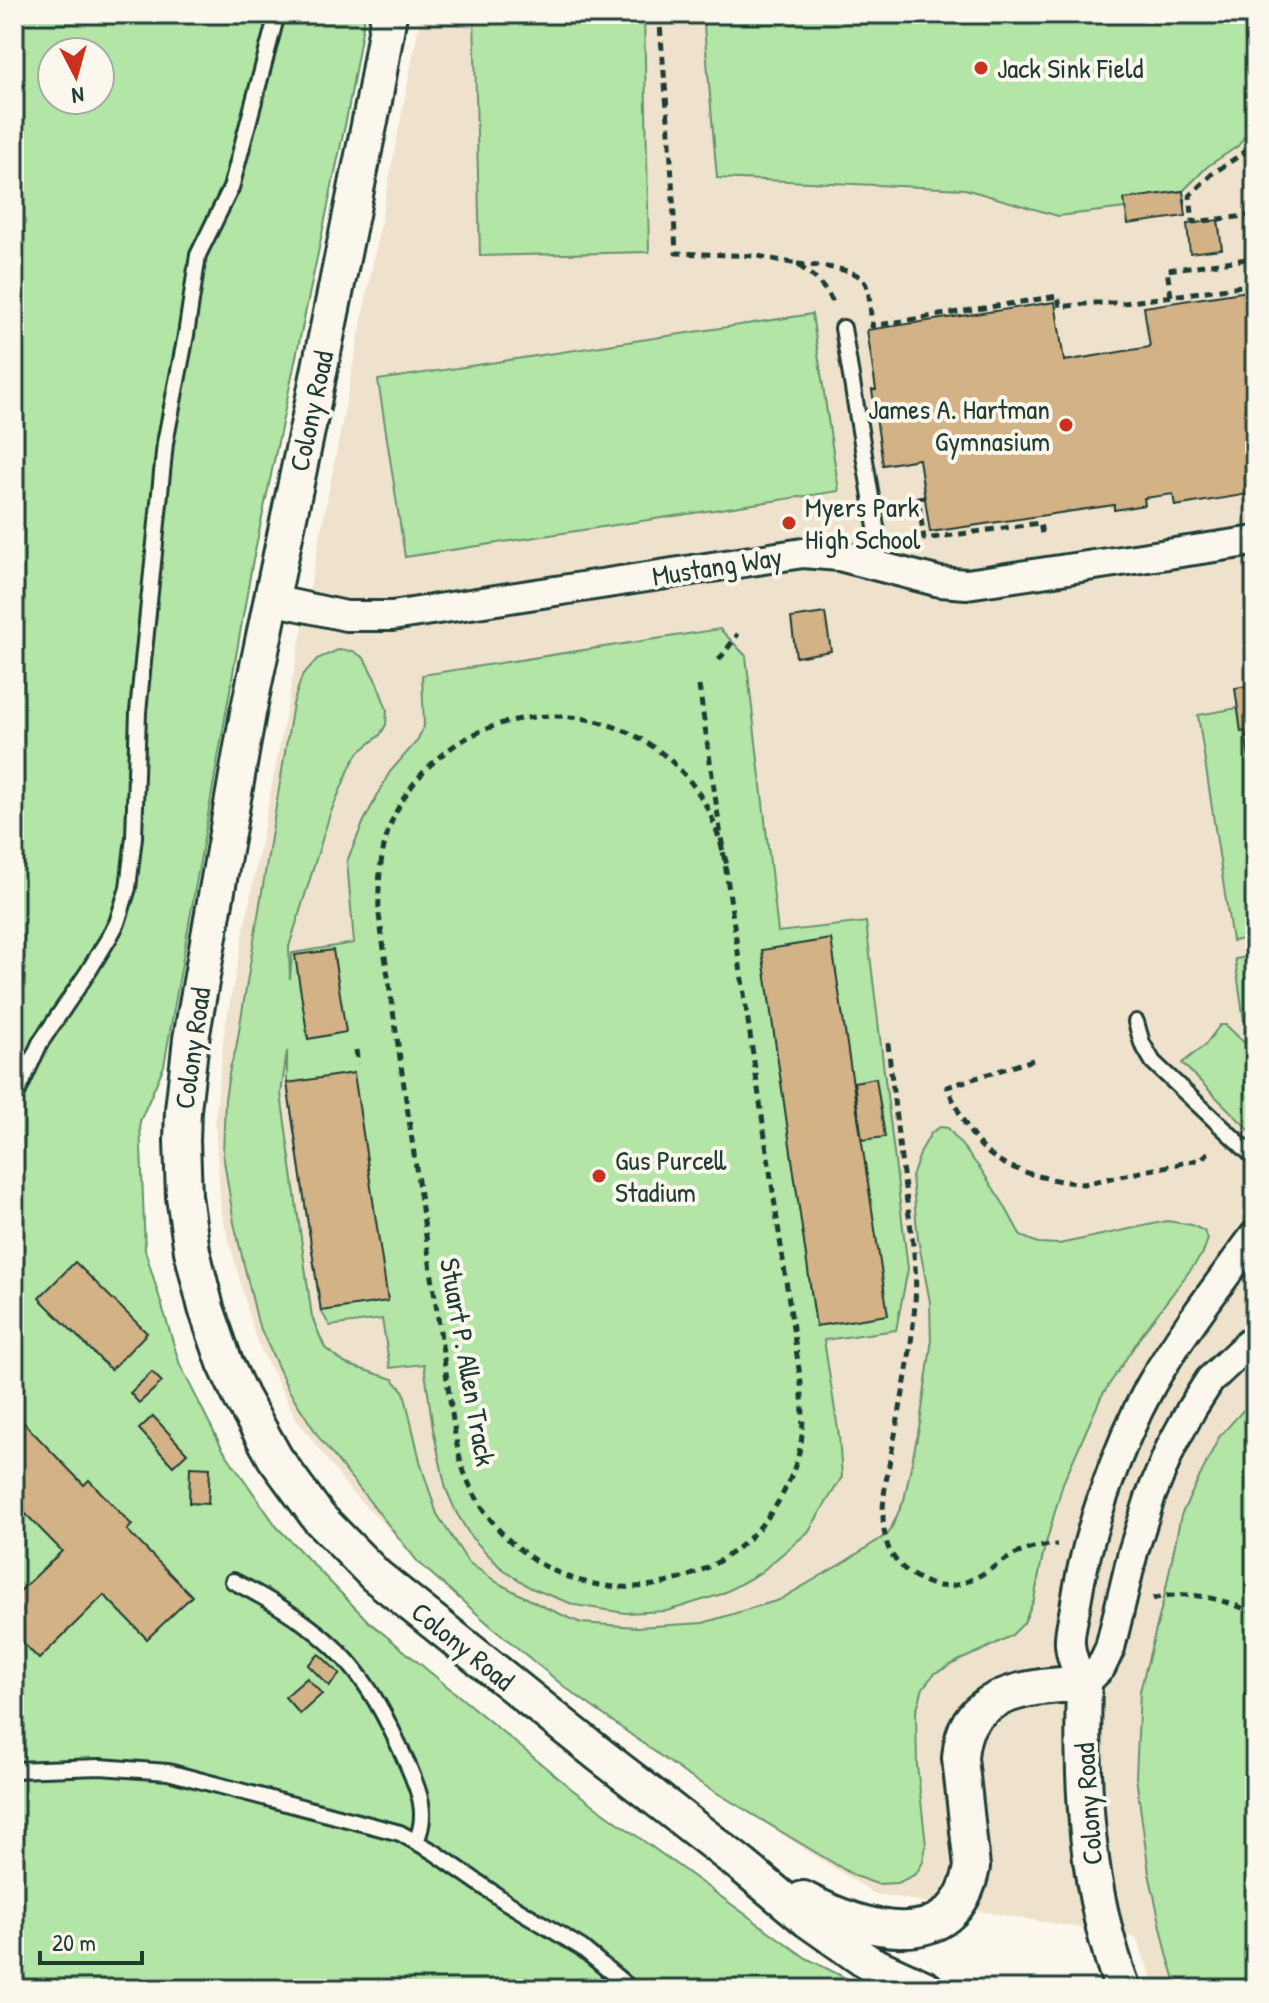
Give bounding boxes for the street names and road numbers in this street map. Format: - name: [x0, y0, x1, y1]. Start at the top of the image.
- street label: Colony Road: [280, 347, 342, 475]
- street label: Mustang Way: [649, 537, 785, 595]
- street label: Colony Road: [165, 985, 219, 1111]
- street label: Stuart P. Allen Track: [431, 1255, 505, 1469]
- street label: Colony Road: [404, 1593, 522, 1699]
- street label: Colony Road: [1065, 1742, 1111, 1866]

